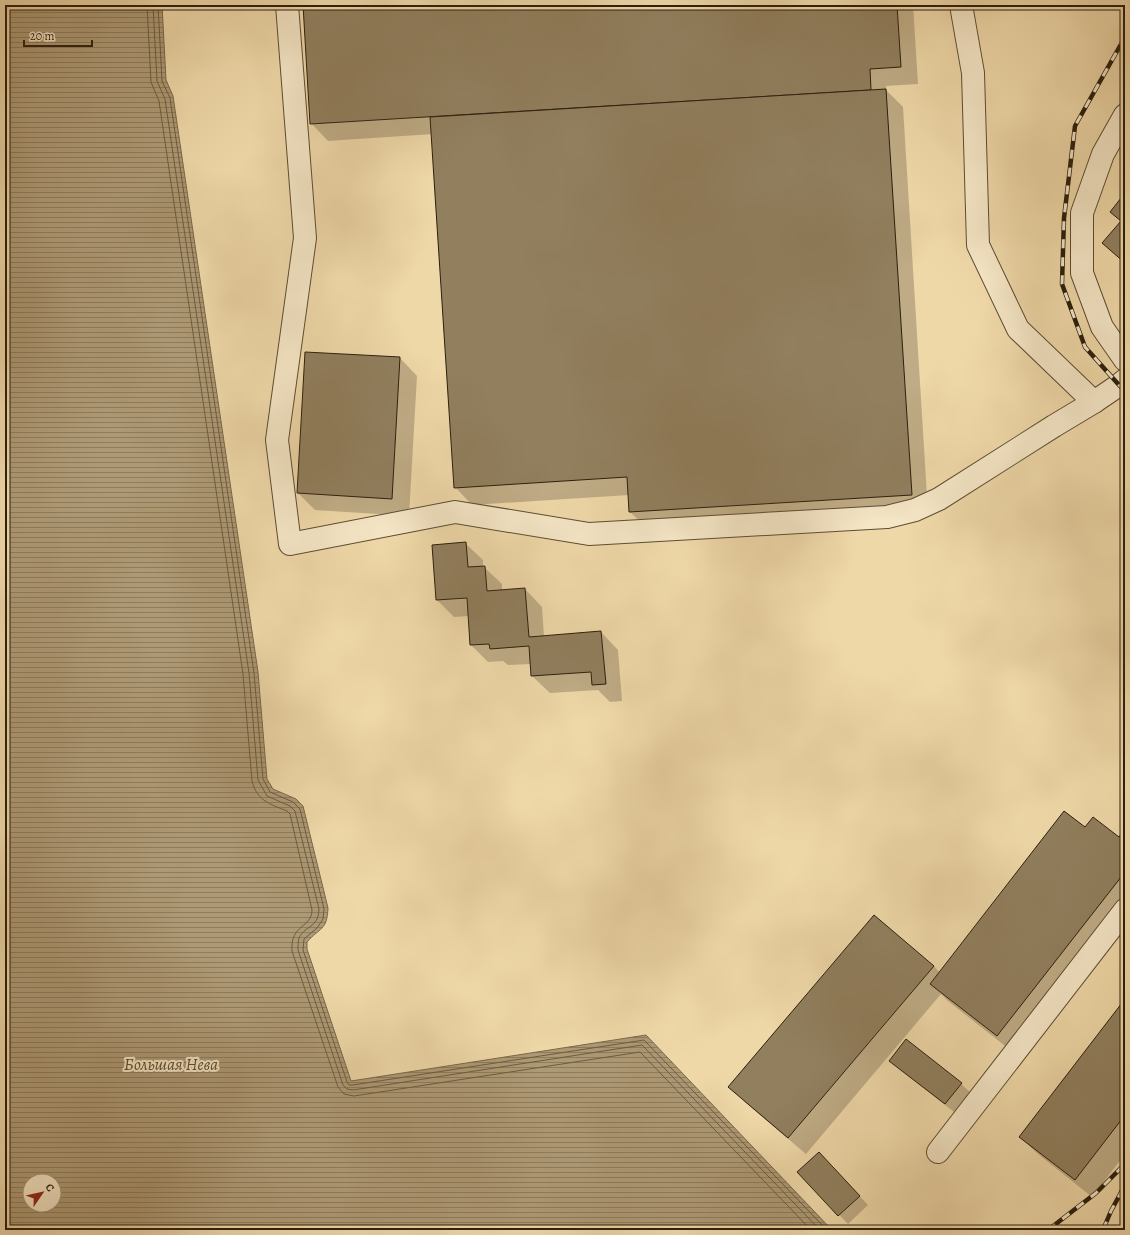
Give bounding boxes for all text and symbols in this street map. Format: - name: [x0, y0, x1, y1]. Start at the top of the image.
- scale bar: [24, 22, 92, 48]
- text: 20 m: [30, 28, 54, 44]
- water label: Большая Нева: [124, 1053, 218, 1076]
- north arrow: [22, 1173, 62, 1213]
- text: С: [42, 1181, 58, 1195]

